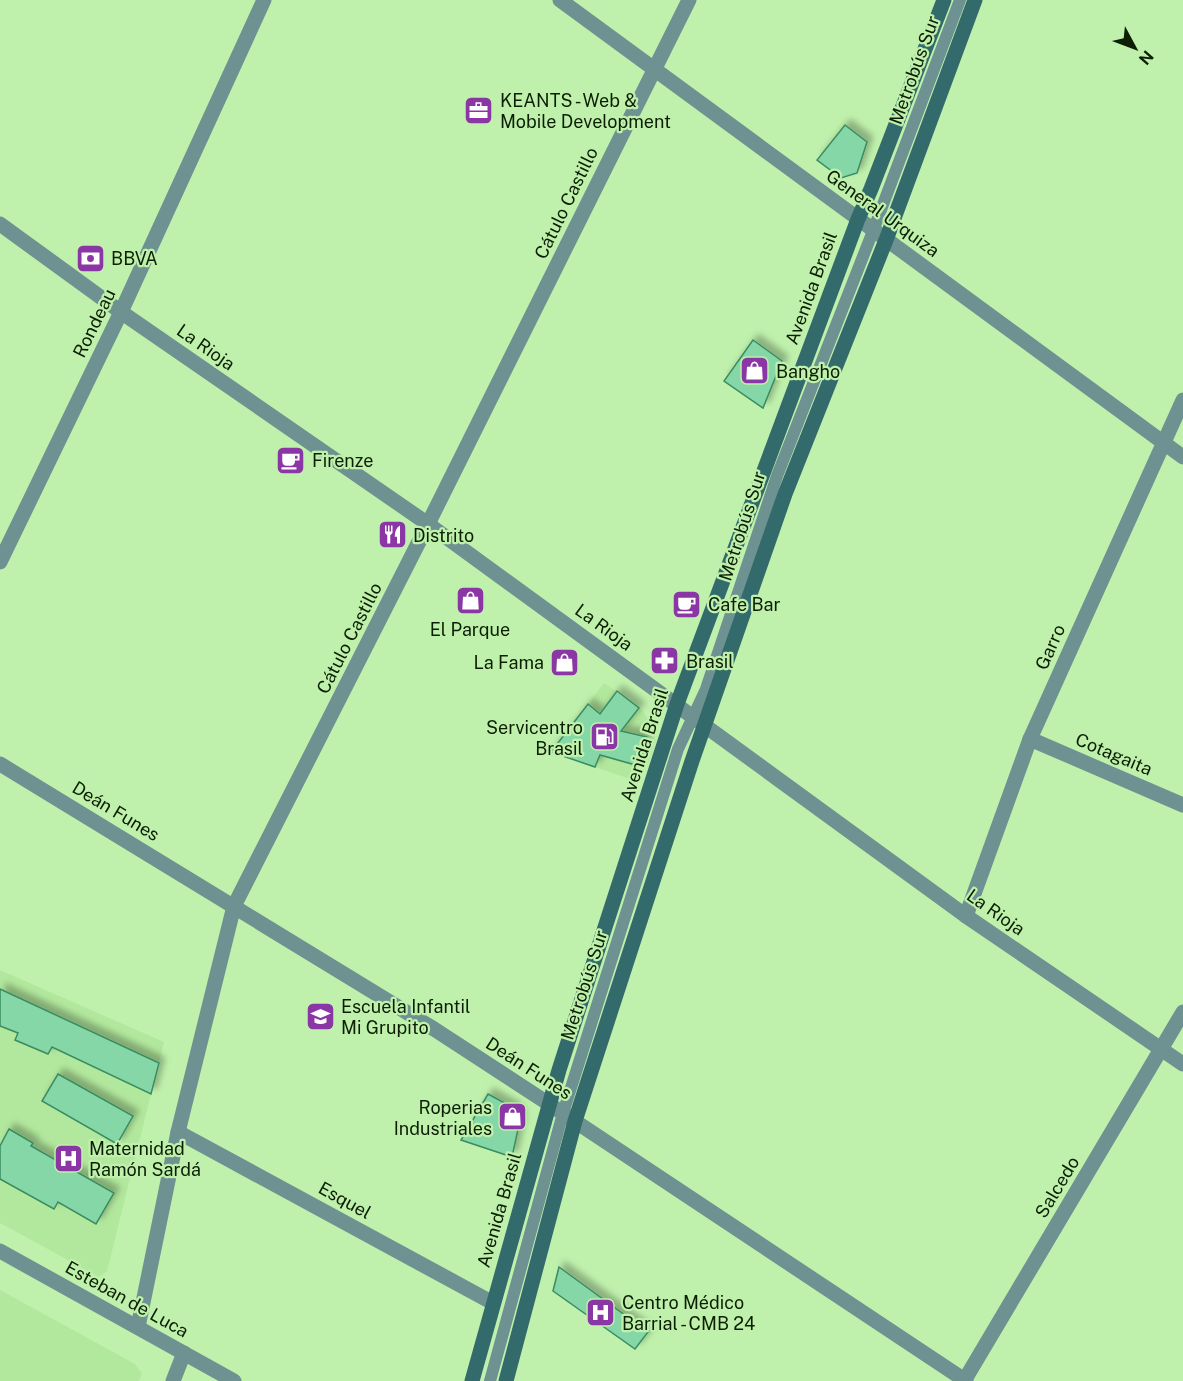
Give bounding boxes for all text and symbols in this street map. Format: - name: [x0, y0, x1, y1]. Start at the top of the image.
- street label: Metrobús Sur: [885, 13, 943, 127]
- north arrow: [1105, 18, 1165, 78]
- text: N: [1135, 47, 1157, 68]
- place label: KEANTS - Web & Mobile Development: [500, 90, 671, 132]
- office icon: KEANTS - Web & Mobile Development: [463, 94, 495, 126]
- street label: Cátulo Castillo: [530, 144, 602, 262]
- street label: General Urquiza: [822, 165, 944, 261]
- street label: Avenida Brasil: [781, 229, 841, 347]
- bank icon: BBVA: [74, 242, 106, 274]
- place label: BBVA: [111, 248, 158, 269]
- street label: Rondeau: [68, 285, 120, 361]
- street label: La Rioja: [173, 320, 239, 374]
- shop icon: Bangho: [739, 355, 771, 387]
- place label: Bangho: [776, 361, 840, 382]
- cafe icon: Firenze: [275, 444, 307, 476]
- place label: Firenze: [312, 450, 374, 471]
- street label: Metrobús Sur: [714, 469, 770, 583]
- restaurant icon: Distrito: [376, 519, 408, 551]
- place label: Distrito: [413, 525, 474, 546]
- street label: Cátulo Castillo: [312, 579, 386, 697]
- shop icon: El Parque: [454, 584, 486, 616]
- cafe icon: Cafe Bar: [671, 588, 703, 620]
- place label: Cafe Bar: [708, 594, 780, 615]
- street label: La Rioja: [571, 599, 637, 655]
- place label: El Parque: [430, 619, 510, 640]
- street label: Garro: [1031, 621, 1069, 673]
- pharmacy icon: Brasil: [649, 645, 681, 677]
- shop icon: La Fama: [549, 646, 581, 678]
- place label: Brasil: [686, 651, 734, 672]
- place label: La Fama: [474, 652, 544, 673]
- street label: Avenida Brasil: [616, 685, 672, 805]
- place label: Servicentro Brasil: [486, 717, 583, 759]
- fuel station icon: Servicentro Brasil: [588, 721, 620, 753]
- street label: Cotagaita: [1072, 728, 1156, 780]
- street label: Deán Funes: [69, 777, 163, 845]
- street label: La Rioja: [963, 885, 1029, 939]
- street label: Metrobús Sur: [556, 928, 612, 1042]
- place label: Escuela Infantil Mi Grupito: [341, 996, 471, 1038]
- school or university icon: Escuela Infantil Mi Grupito: [304, 1000, 336, 1032]
- street label: Deán Funes: [482, 1033, 576, 1103]
- place label: Roperias Industriales: [394, 1097, 492, 1139]
- shop icon: Roperias Industriales: [497, 1101, 529, 1133]
- place label: Maternidad Ramón Sardá: [89, 1138, 201, 1180]
- hospital icon: Maternidad Ramón Sardá: [52, 1142, 84, 1174]
- street label: Avenida Brasil: [473, 1150, 525, 1270]
- street label: Salcedo: [1031, 1153, 1083, 1221]
- street label: Esquel: [315, 1177, 375, 1223]
- street label: Esteban de Luca: [62, 1256, 192, 1342]
- place label: Centro Médico Barrial - CMB 24: [622, 1292, 755, 1334]
- hospital icon: Centro Médico Barrial - CMB 24: [585, 1296, 617, 1328]

